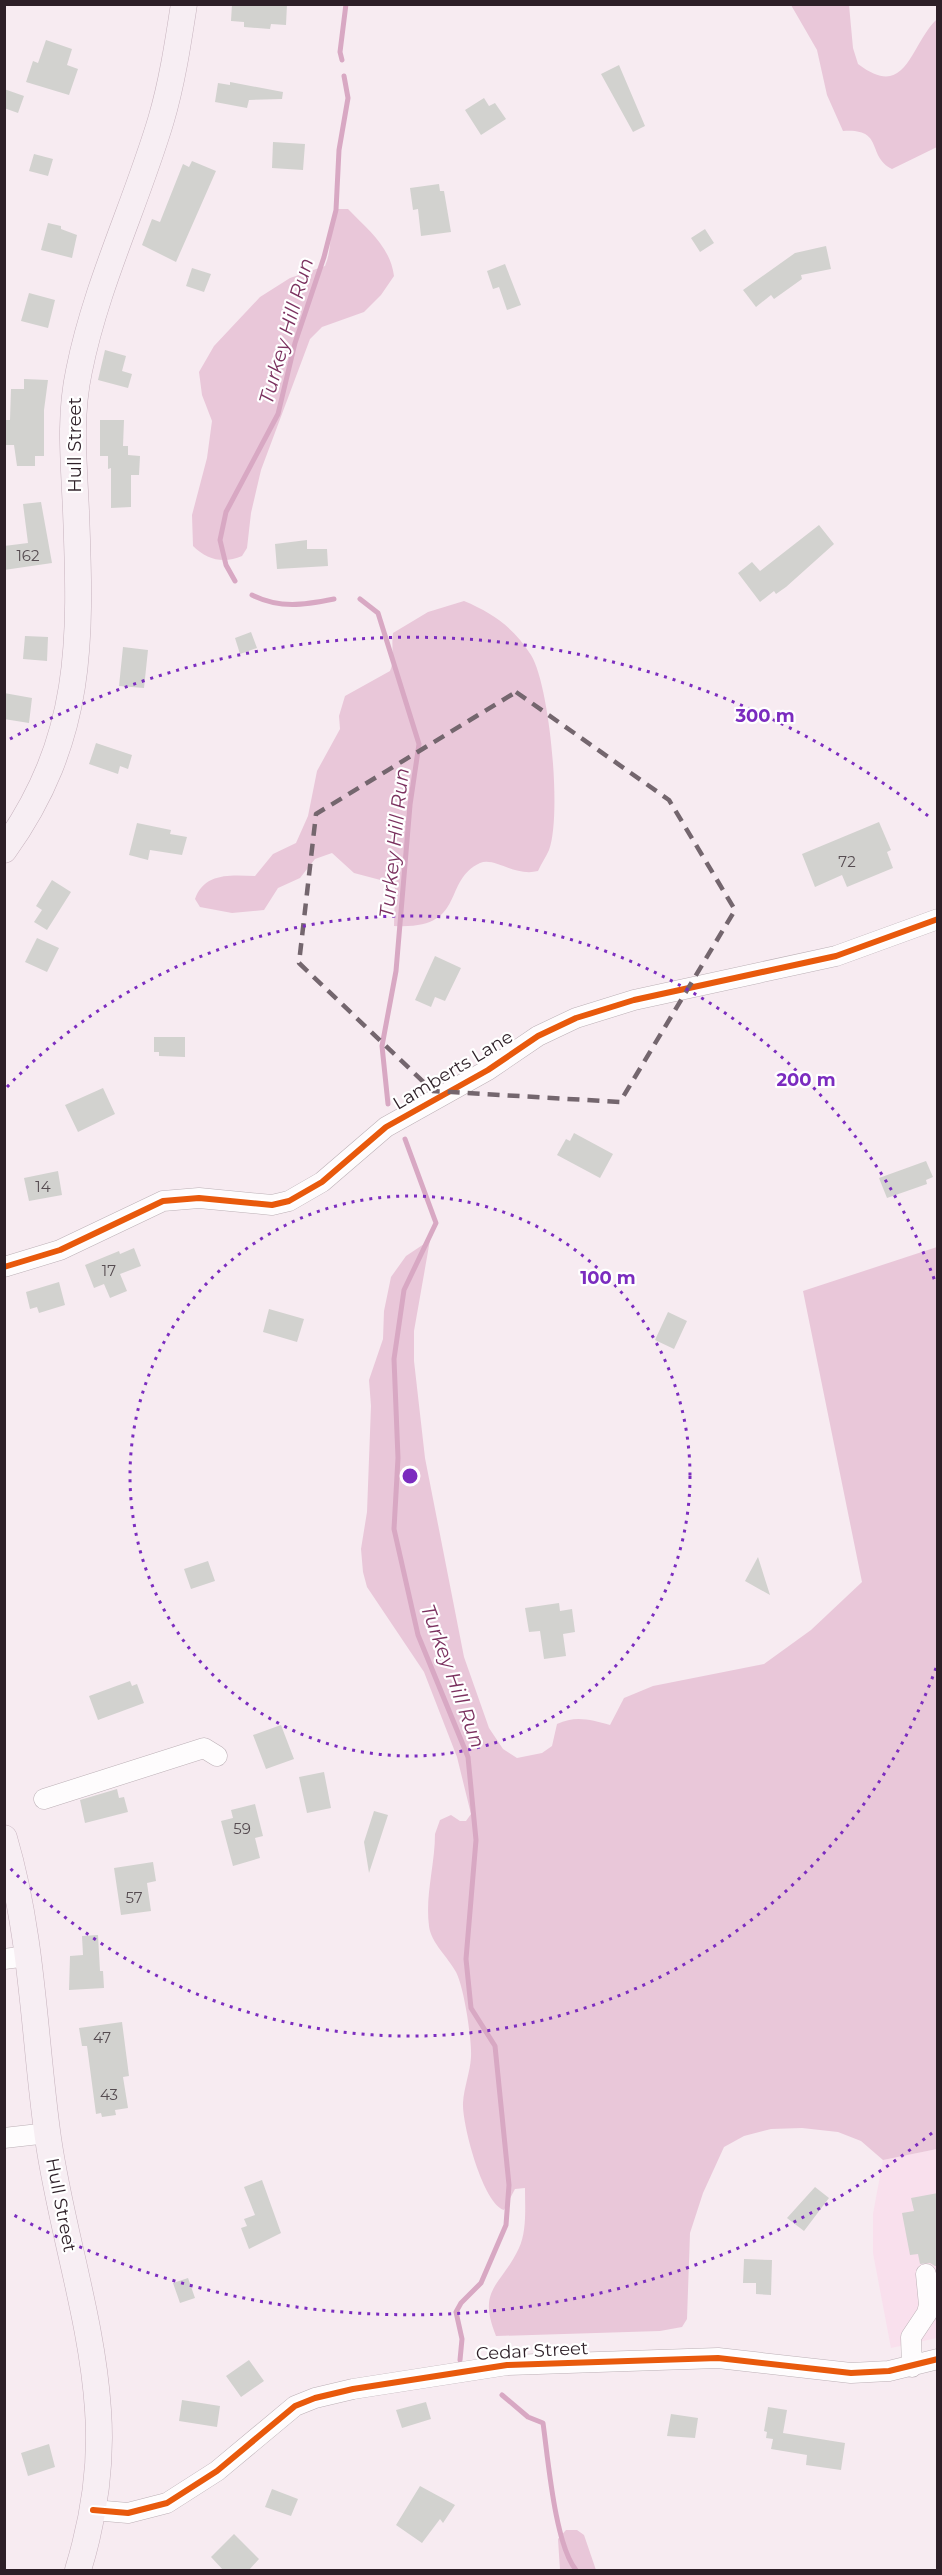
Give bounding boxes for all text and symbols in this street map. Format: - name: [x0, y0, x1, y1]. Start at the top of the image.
- water label: Turkey Hill Run: [254, 255, 318, 407]
- street label: Hull Street: [64, 397, 86, 493]
- house number: 162: [16, 546, 40, 565]
- text: 300 m: [734, 705, 795, 727]
- water label: Turkey Hill Run: [374, 767, 414, 919]
- house number: 72: [838, 852, 856, 871]
- street label: Lamberts Lane: [389, 1025, 517, 1114]
- text: 200 m: [776, 1069, 836, 1091]
- house number: 14: [35, 1177, 51, 1196]
- house number: 17: [102, 1261, 116, 1280]
- text: 100 m: [580, 1267, 636, 1289]
- centre of rings: [400, 1466, 420, 1486]
- water label: Turkey Hill Run: [416, 1601, 490, 1751]
- house number: 59: [233, 1819, 251, 1838]
- house number: 57: [125, 1888, 143, 1907]
- house number: 47: [93, 2028, 111, 2047]
- house number: 43: [100, 2085, 118, 2104]
- street label: Hull Street: [41, 2156, 81, 2254]
- street label: Cedar Street: [475, 2337, 589, 2365]

